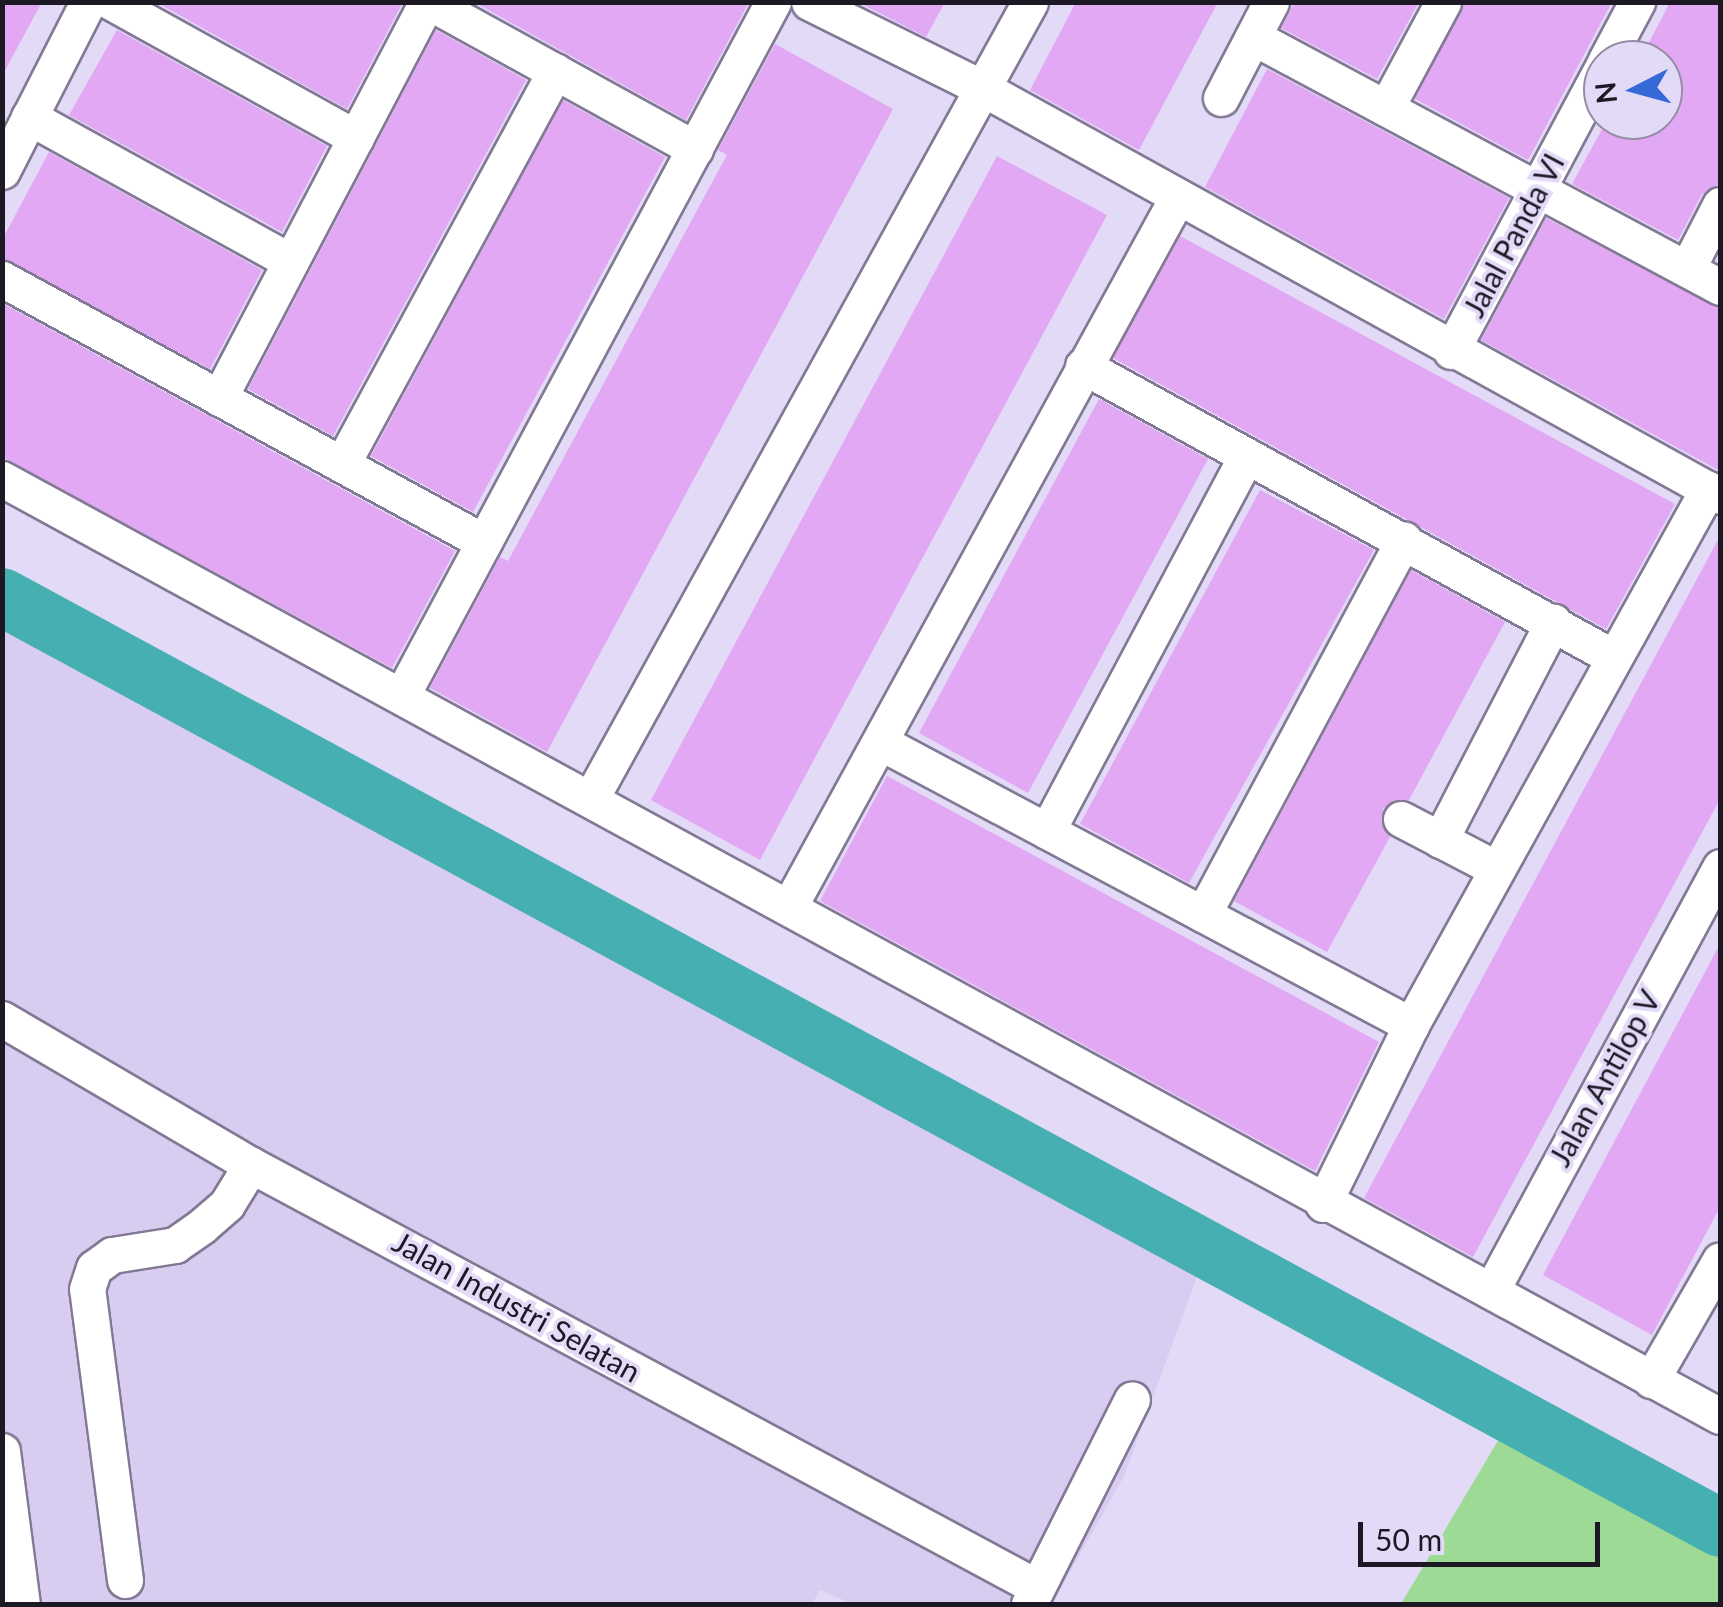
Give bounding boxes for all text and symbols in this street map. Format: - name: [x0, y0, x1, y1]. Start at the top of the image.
- north arrow: [1583, 40, 1683, 140]
- text: N: [1587, 80, 1623, 105]
- street label: Jalal Panda VI: [1455, 147, 1571, 323]
- street label: Jalan Antilop V: [1540, 983, 1668, 1173]
- street label: Jalan Industri Selatan: [387, 1223, 647, 1389]
- scale bar: [1363, 1502, 1606, 1564]
- text: 50 m: [1375, 1521, 1442, 1557]

